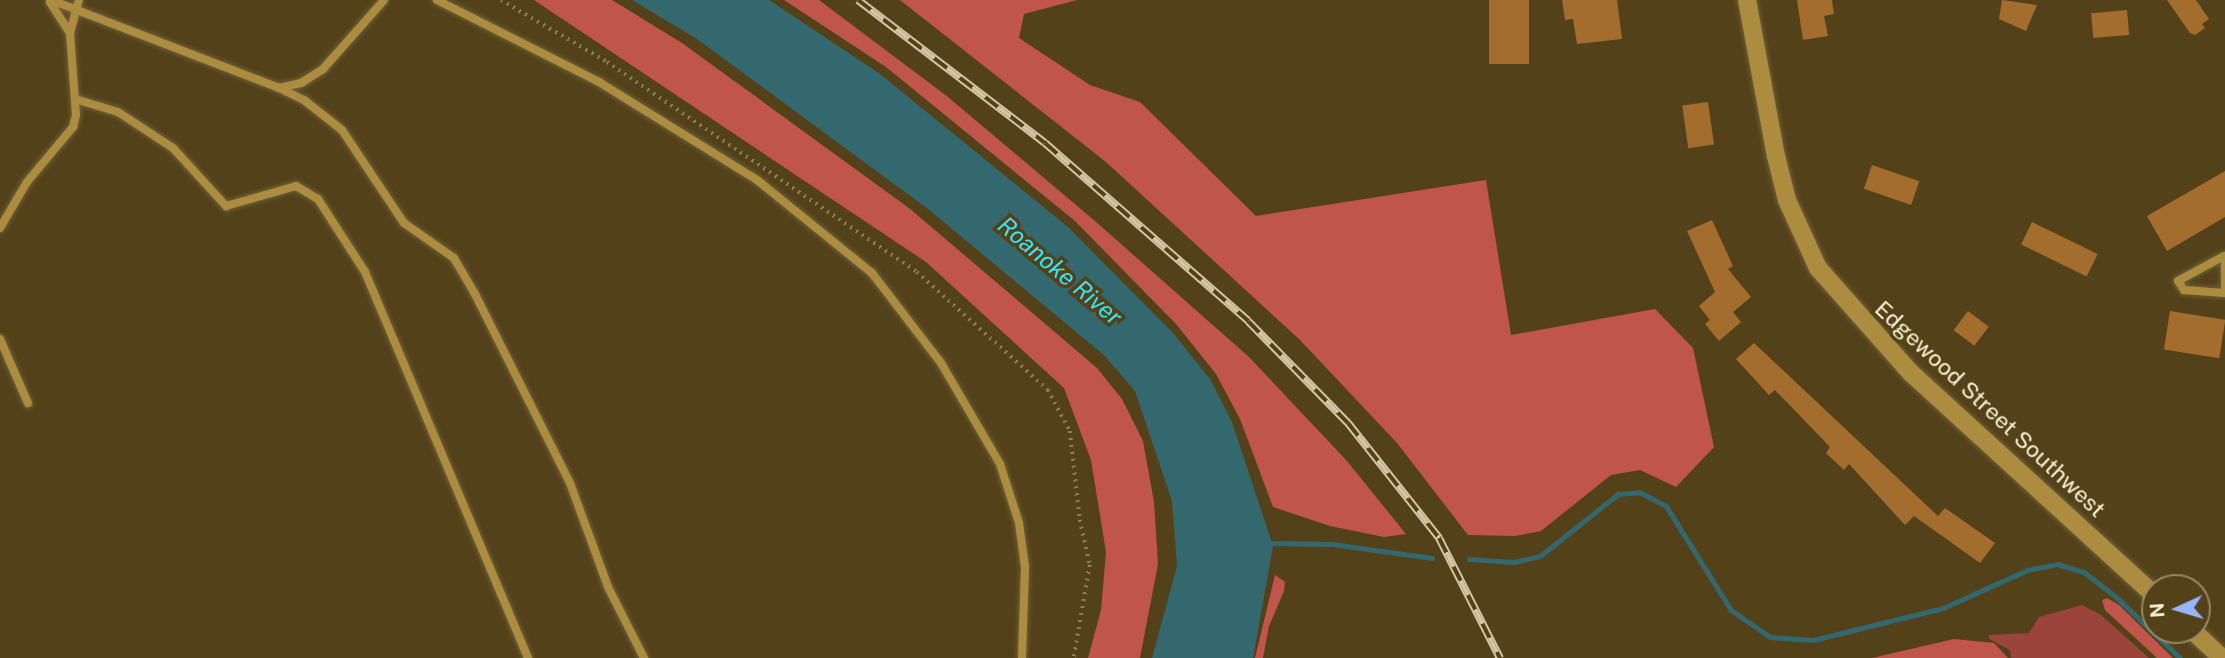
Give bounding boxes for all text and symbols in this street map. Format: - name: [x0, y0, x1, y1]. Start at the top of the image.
- water label: Roanoke River: [992, 211, 1128, 331]
- street label: Edgewood Street Southwest: [1869, 295, 2111, 523]
- north arrow: [2141, 574, 2211, 644]
- text: N: [2146, 602, 2169, 619]

